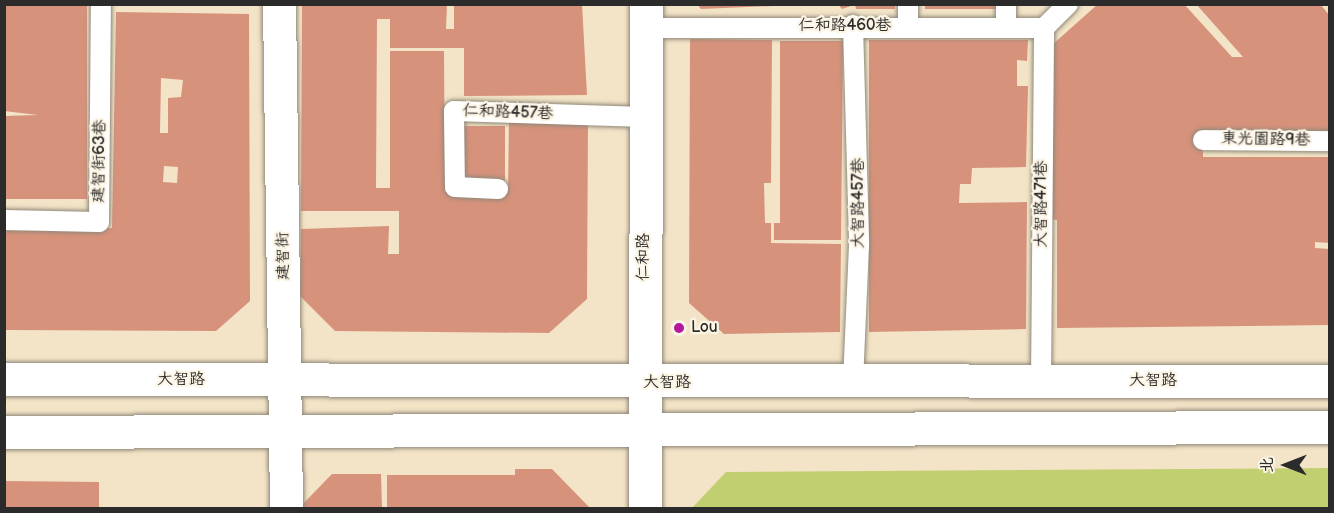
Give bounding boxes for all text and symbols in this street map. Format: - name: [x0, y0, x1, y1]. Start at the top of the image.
- street label: 仁和路460巷: [799, 16, 891, 36]
- street label: 仁和路457巷: [462, 102, 554, 124]
- street label: 建智街63巷: [90, 119, 110, 203]
- street label: 東光園路9巷: [1221, 130, 1311, 150]
- street label: 大智路457巷: [849, 158, 869, 248]
- street label: 大智路471巷: [1032, 160, 1052, 248]
- street label: 建智街: [274, 232, 294, 280]
- street label: 仁和路: [634, 233, 654, 281]
- place label: Lou: [691, 318, 718, 338]
- marker: Lou: [672, 321, 686, 335]
- street label: 大智路: [157, 370, 205, 390]
- street label: 大智路: [1129, 371, 1177, 391]
- street label: 大智路: [643, 373, 691, 393]
- north arrow: [1256, 435, 1316, 495]
- text: 北: [1258, 457, 1277, 473]

